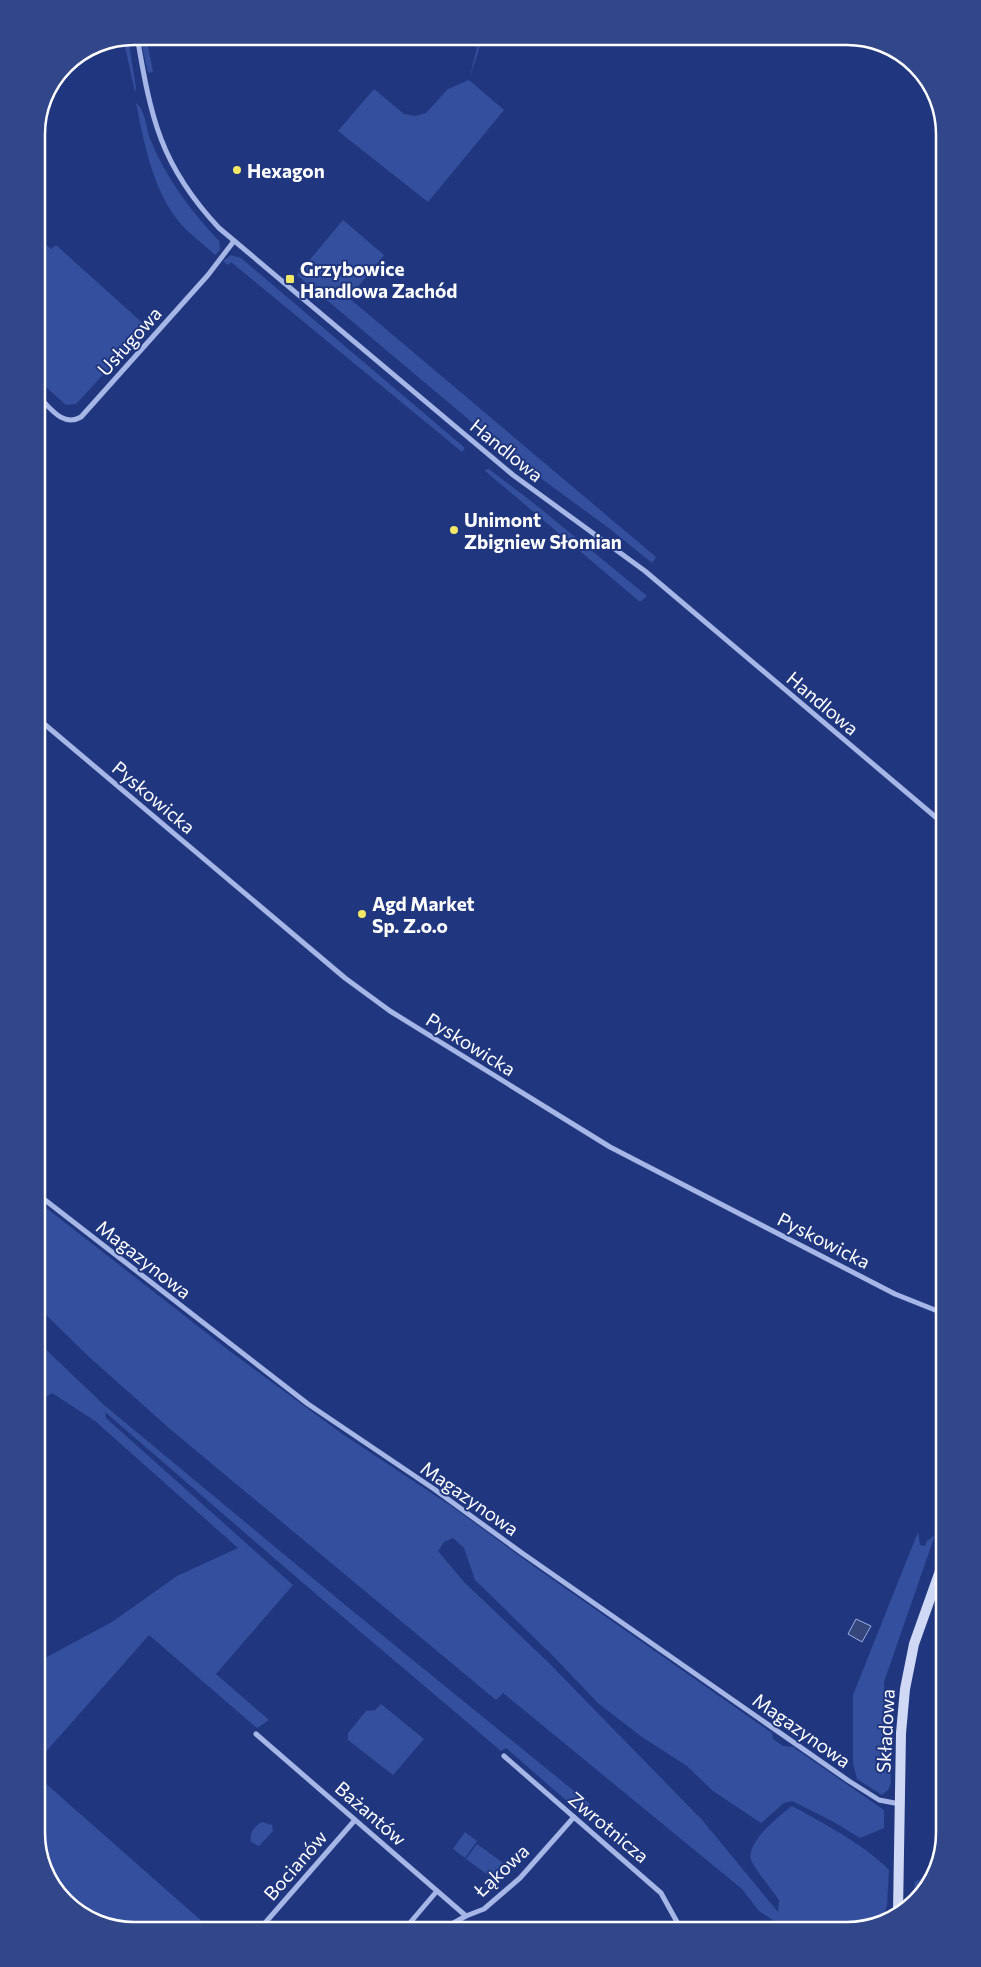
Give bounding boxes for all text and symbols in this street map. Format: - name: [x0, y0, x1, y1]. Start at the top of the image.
- place label: Hexagon: [247, 159, 325, 182]
- marker: Hexagon: [231, 164, 243, 176]
- place label: Grzybowice Handlowa Zachód: [300, 257, 457, 302]
- marker: Grzybowice Handlowa Zachód: [284, 273, 296, 285]
- street label: Usługowa: [92, 302, 166, 380]
- street label: Handlowa: [466, 414, 548, 486]
- place label: Unimont Zbigniew Słomian: [464, 508, 622, 553]
- marker: Unimont Zbigniew Słomian: [448, 524, 460, 536]
- street label: Handlowa: [782, 666, 864, 740]
- street label: Pyskowicka: [108, 756, 200, 838]
- place label: Agd Market Sp. Z.o.o: [372, 892, 475, 937]
- marker: Agd Market Sp. Z.o.o: [356, 908, 368, 920]
- street label: Pyskowicka: [422, 1008, 520, 1080]
- street label: Pyskowicka: [774, 1207, 874, 1273]
- street label: Magazynowa: [92, 1215, 196, 1303]
- street label: Magazynowa: [417, 1456, 523, 1540]
- street label: Magazynowa: [749, 1688, 855, 1772]
- street label: Składowa: [871, 1688, 899, 1774]
- street label: Bażantów: [331, 1776, 411, 1850]
- street label: Zwrotnicza: [564, 1787, 654, 1867]
- street label: Bocianów: [258, 1825, 332, 1905]
- street label: Łąkowa: [468, 1839, 533, 1902]

